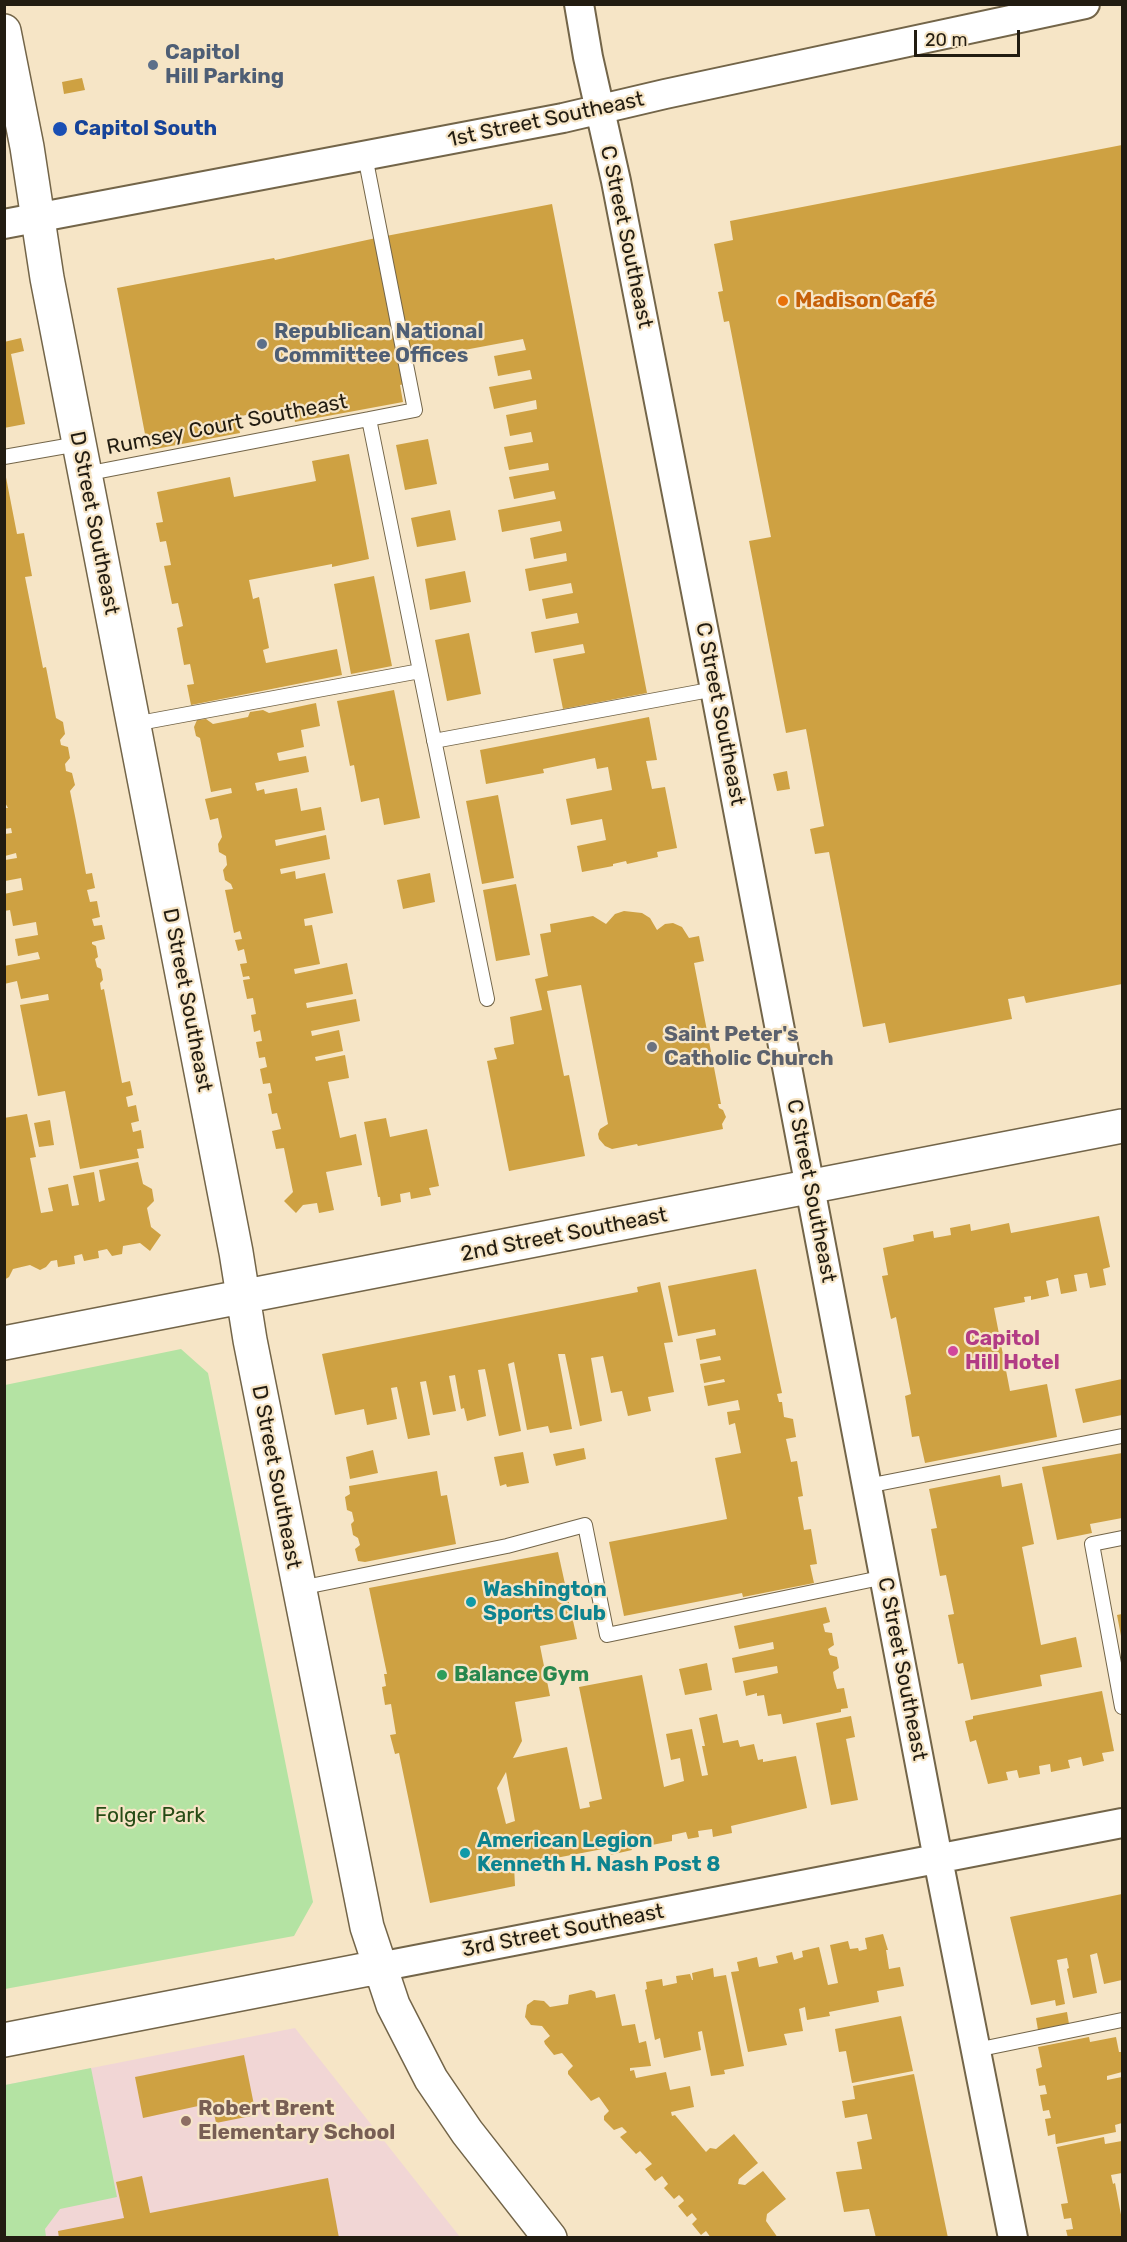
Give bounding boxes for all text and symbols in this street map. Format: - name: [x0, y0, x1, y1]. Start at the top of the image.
- scale bar: [917, 18, 1024, 56]
- text: 20 m: [925, 29, 967, 51]
- place label: Capitol Hill Parking: [165, 40, 284, 90]
- marker: Capitol Hill Parking: [146, 58, 160, 72]
- street label: 1st Street Southeast: [446, 87, 646, 153]
- place label: Capitol South: [74, 116, 217, 142]
- marker: Capitol South: [51, 120, 69, 138]
- street label: C Street Southeast: [594, 143, 658, 331]
- place label: Madison Café: [795, 288, 935, 314]
- marker: Madison Café: [776, 294, 790, 308]
- place label: Republican National Committee Offices: [274, 319, 484, 369]
- marker: Republican National Committee Offices: [255, 337, 269, 351]
- street label: Rumsey Court Southeast: [104, 389, 350, 461]
- street label: D Street Southeast: [64, 429, 124, 617]
- street label: C Street Southeast: [690, 620, 750, 808]
- street label: D Street Southeast: [157, 906, 217, 1094]
- place label: Saint Peter's Catholic Church: [664, 1022, 834, 1072]
- marker: Saint Peter's Catholic Church: [645, 1040, 659, 1054]
- street label: C Street Southeast: [781, 1097, 841, 1285]
- street label: 2nd Street Southeast: [459, 1203, 669, 1267]
- place label: Capitol Hill Hotel: [965, 1326, 1060, 1376]
- marker: Capitol Hill Hotel: [946, 1344, 960, 1358]
- street label: D Street Southeast: [246, 1383, 306, 1571]
- street label: C Street Southeast: [872, 1575, 932, 1763]
- place label: Washington Sports Club: [483, 1577, 607, 1627]
- marker: Washington Sports Club: [464, 1595, 478, 1609]
- place label: Balance Gym: [454, 1662, 589, 1688]
- marker: Balance Gym: [435, 1668, 449, 1682]
- park label: Folger Park: [95, 1803, 205, 1829]
- place label: American Legion Kenneth H. Nash Post 8: [477, 1828, 720, 1878]
- marker: American Legion Kenneth H. Nash Post 8: [458, 1846, 472, 1860]
- street label: 3rd Street Southeast: [460, 1899, 666, 1963]
- place label: Robert Brent Elementary School: [198, 2096, 395, 2146]
- marker: Robert Brent Elementary School: [179, 2114, 193, 2128]

